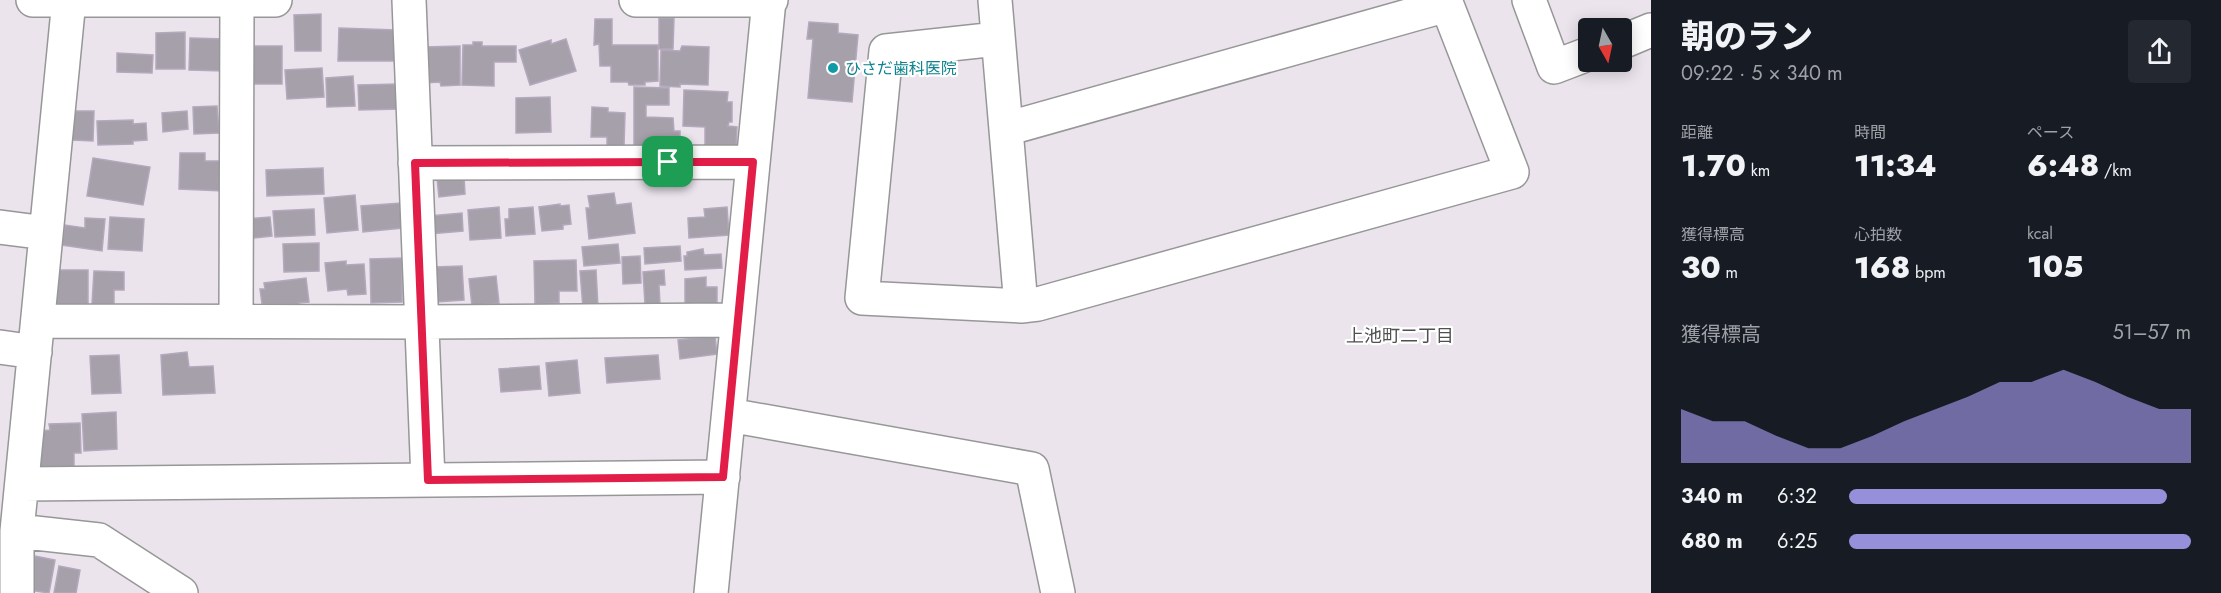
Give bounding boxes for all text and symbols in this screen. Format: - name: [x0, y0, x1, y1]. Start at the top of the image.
- text: 朝のラン: [1681, 13, 1813, 60]
- north arrow: [1578, 18, 1632, 72]
- map controls: [1578, 18, 1632, 72]
- button: share: [2128, 20, 2191, 83]
- place label: ひさだ歯科医院: [845, 57, 957, 80]
- text: 09:22 · 5 × 340 m: [1681, 59, 1843, 88]
- marker: ひさだ歯科医院: [826, 61, 840, 75]
- text: 距離: [1681, 121, 1713, 144]
- text: 時間: [1854, 121, 1886, 144]
- text: ペース: [2027, 121, 2074, 144]
- pin: [642, 136, 693, 187]
- text: 1.70: [1681, 144, 1746, 187]
- text: 11:34: [1854, 144, 1937, 187]
- text: 6:48: [2027, 144, 2099, 187]
- icon: arrive: [651, 145, 684, 178]
- text: km: [1746, 159, 1770, 182]
- text: /km: [2099, 159, 2132, 182]
- text: kcal: [2027, 222, 2053, 245]
- text: 獲得標高: [1681, 223, 1745, 246]
- text: 心拍数: [1854, 223, 1902, 246]
- text: 105: [2027, 245, 2083, 288]
- text: 30: [1681, 246, 1721, 289]
- text: 168: [1854, 246, 1910, 289]
- text: m: [1721, 261, 1738, 284]
- text: bpm: [1910, 261, 1946, 284]
- text: 51–57 m: [2113, 318, 2191, 347]
- text: 獲得標高: [1681, 320, 1761, 349]
- district label: 上池町二丁目: [1346, 323, 1454, 349]
- text: 340 m: [1681, 482, 1743, 511]
- text: 6:32: [1777, 482, 1817, 511]
- text: 680 m: [1681, 527, 1743, 556]
- text: 6:25: [1777, 527, 1817, 556]

